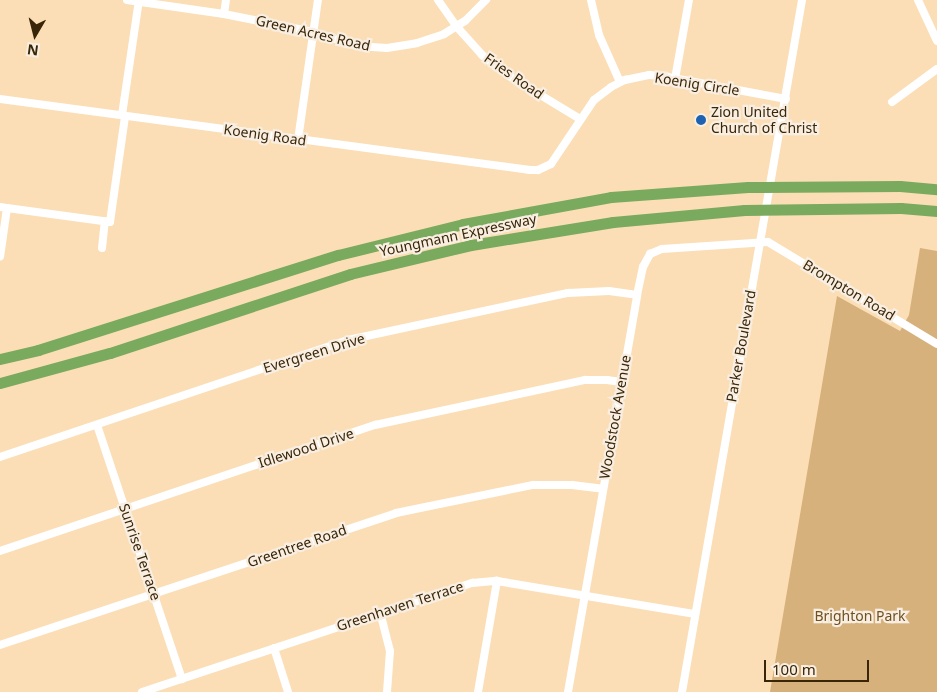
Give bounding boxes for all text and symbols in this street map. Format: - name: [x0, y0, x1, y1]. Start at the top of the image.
- north arrow: [10, 10, 60, 60]
- street label: Green Acres Road: [254, 12, 372, 54]
- text: N: [26, 40, 40, 61]
- street label: Fries Road: [481, 49, 547, 103]
- street label: Koenig Circle: [653, 69, 741, 99]
- place label: Zion United Church of Christ: [711, 104, 817, 136]
- marker: Zion United Church of Christ: [695, 114, 707, 126]
- street label: Koenig Road: [223, 121, 307, 149]
- street label: Youngmann Expressway: [378, 210, 538, 260]
- street label: Brompton Road: [800, 256, 898, 324]
- street label: Parker Boulevard: [723, 289, 759, 403]
- street label: Evergreen Drive: [261, 330, 367, 376]
- street label: Woodstock Avenue: [596, 354, 634, 480]
- street label: Idlewood Drive: [256, 425, 356, 471]
- street label: Sunrise Terrace: [116, 501, 164, 603]
- street label: Greentree Road: [245, 521, 349, 571]
- street label: Greenhaven Terrace: [334, 578, 466, 634]
- park label: Brighton Park: [814, 608, 906, 624]
- scale bar: [767, 650, 872, 682]
- text: 100 m: [772, 659, 816, 679]

